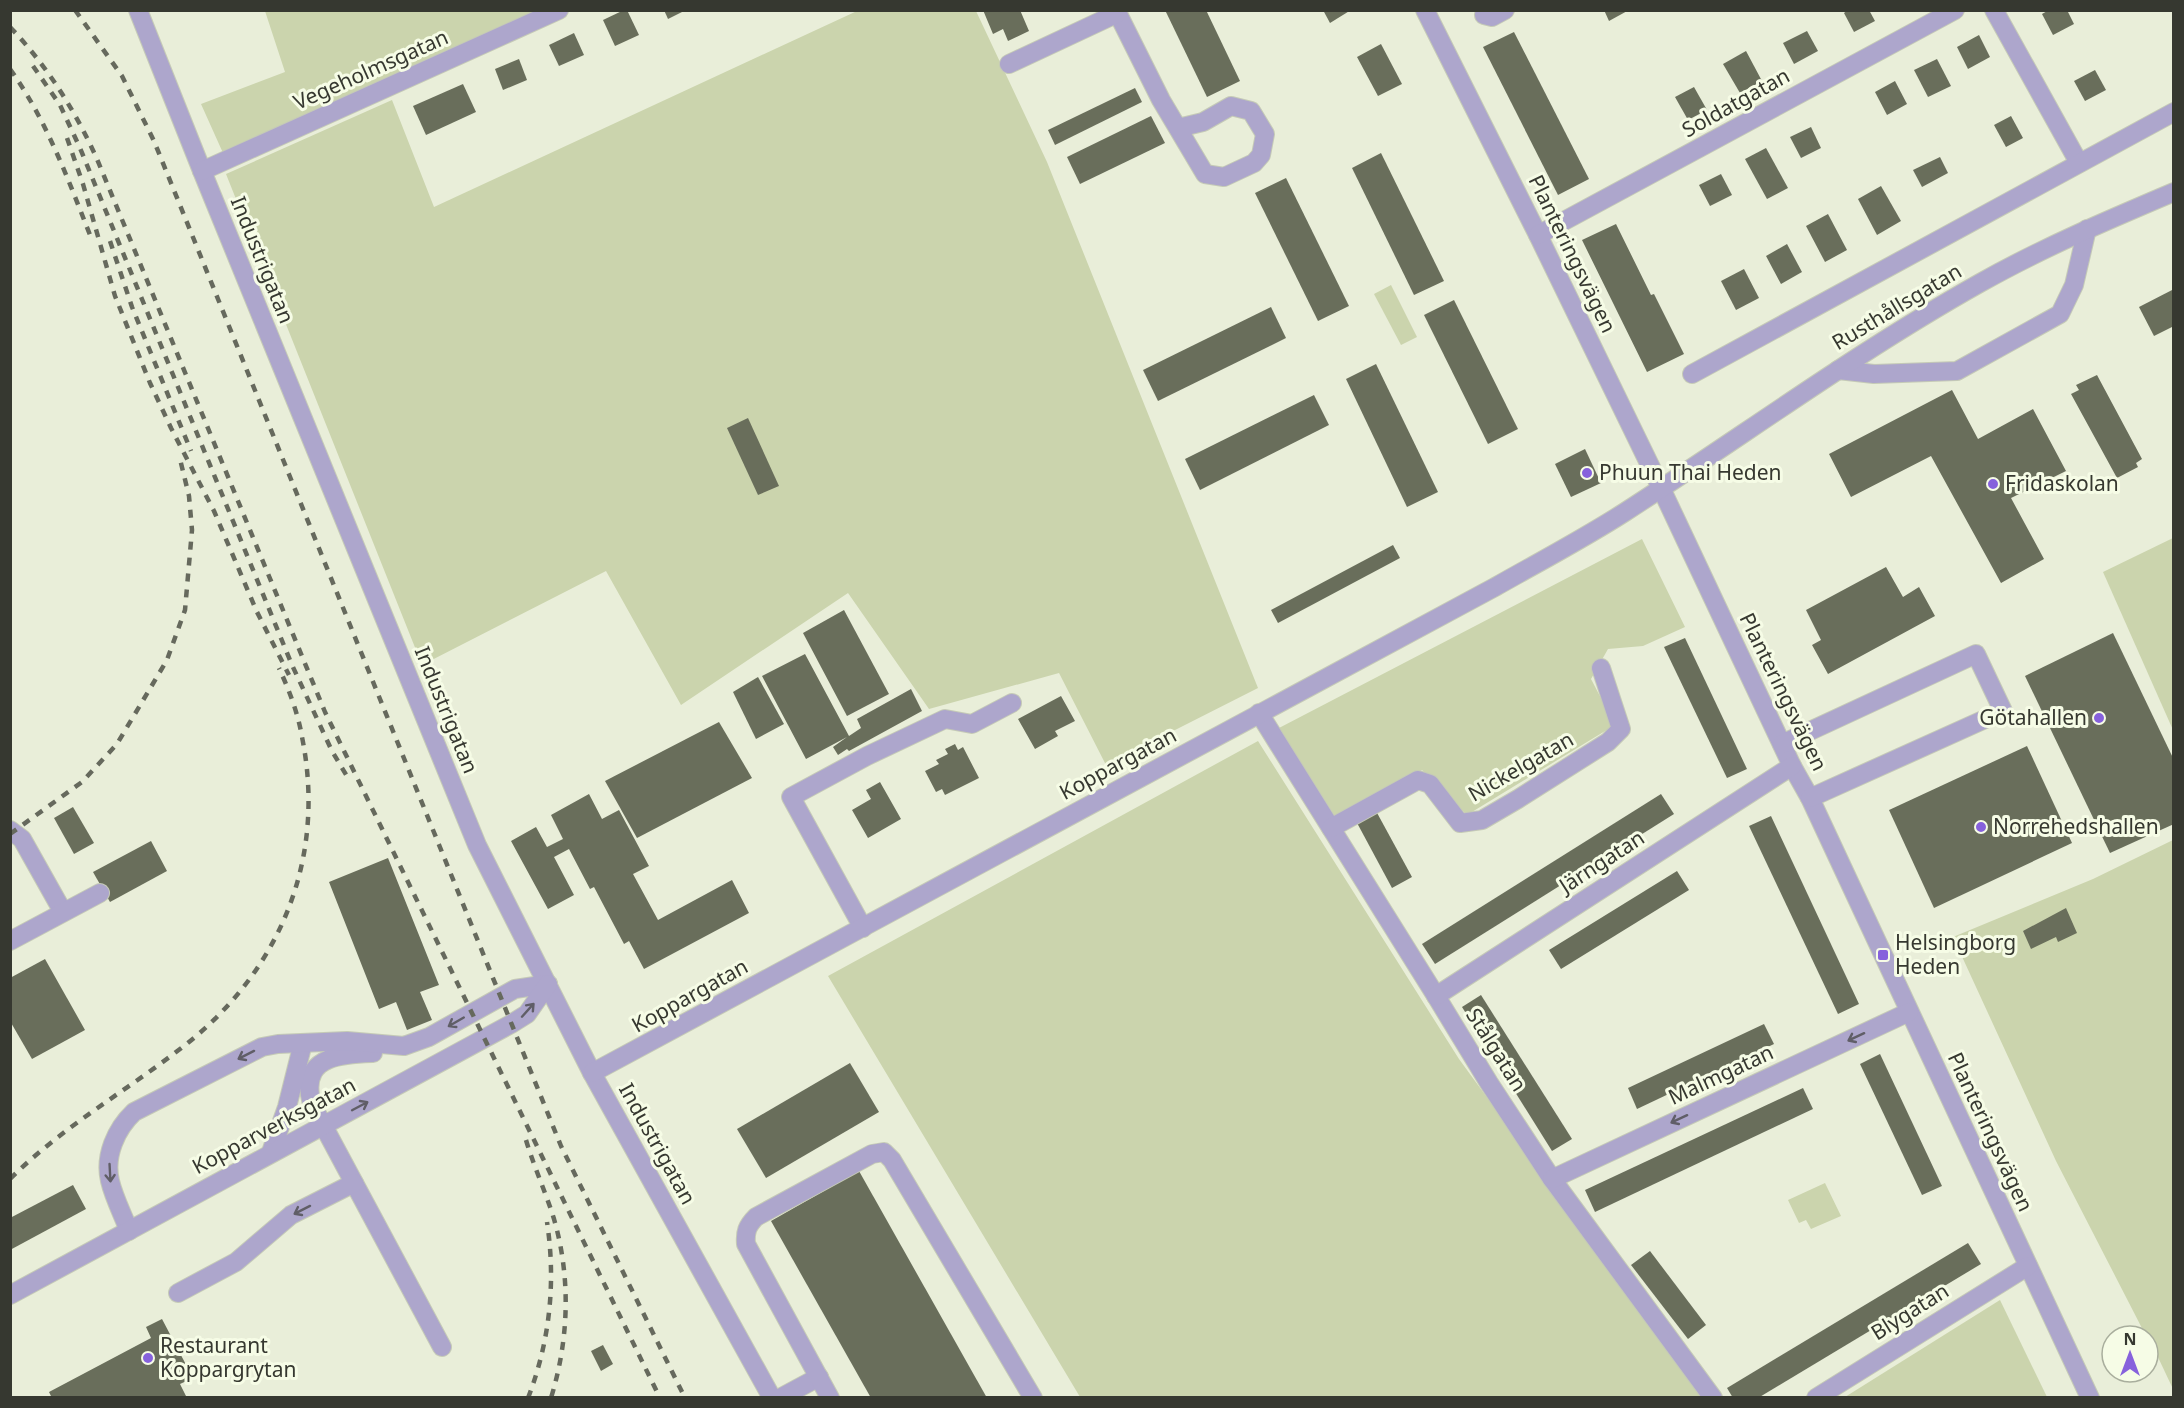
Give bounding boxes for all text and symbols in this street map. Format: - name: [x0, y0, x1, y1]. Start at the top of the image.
- street label: Vegeholmsgatan: [289, 22, 452, 116]
- street label: Soldatgatan: [1677, 61, 1794, 143]
- street label: Planteringsvägen: [1522, 170, 1623, 337]
- street label: Industrigatan: [225, 192, 301, 327]
- street label: Rusthållsgatan: [1827, 256, 1966, 356]
- place label: Phuun Thai Heden: [1599, 458, 1782, 486]
- marker: Phuun Thai Heden: [1580, 466, 1594, 480]
- place label: Fridaskolan: [2005, 469, 2119, 497]
- marker: Fridaskolan: [1986, 477, 2000, 491]
- street label: Planteringsvägen: [1733, 608, 1834, 775]
- street label: Industrigatan: [409, 642, 485, 777]
- place label: Götahallen: [1979, 703, 2087, 731]
- marker: Götahallen: [2092, 711, 2106, 725]
- street label: Koppargatan: [1054, 721, 1181, 806]
- street label: Nickelgatan: [1463, 725, 1578, 808]
- place label: Norrehedshallen: [1993, 812, 2159, 840]
- marker: Norrehedshallen: [1974, 820, 1988, 834]
- street label: Järngatan: [1552, 823, 1649, 900]
- place label: Helsingborg Heden: [1895, 928, 2016, 980]
- marker: Helsingborg Heden: [1876, 948, 1890, 962]
- street label: Koppargatan: [626, 952, 753, 1039]
- one-way arrow: [521, 1002, 535, 1018]
- street label: Stålgatan: [1460, 1002, 1533, 1096]
- one-way arrow: [448, 1016, 465, 1028]
- one-way arrow: [1848, 1032, 1866, 1043]
- street label: Malmgatan: [1663, 1038, 1778, 1111]
- street label: Planteringsvägen: [1942, 1047, 2040, 1216]
- one-way arrow: [238, 1050, 256, 1061]
- street label: Kopparverksgatan: [187, 1070, 360, 1180]
- street label: Industrigatan: [613, 1078, 703, 1209]
- one-way arrow: [350, 1099, 368, 1111]
- one-way arrow: [1671, 1114, 1689, 1126]
- one-way arrow: [105, 1163, 116, 1183]
- one-way arrow: [293, 1204, 311, 1216]
- street label: Blygatan: [1865, 1276, 1954, 1346]
- north arrow: [2100, 1324, 2160, 1384]
- text: N: [2123, 1328, 2137, 1350]
- place label: Restaurant Koppargrytan: [160, 1331, 296, 1383]
- marker: Restaurant Koppargrytan: [141, 1351, 155, 1365]

